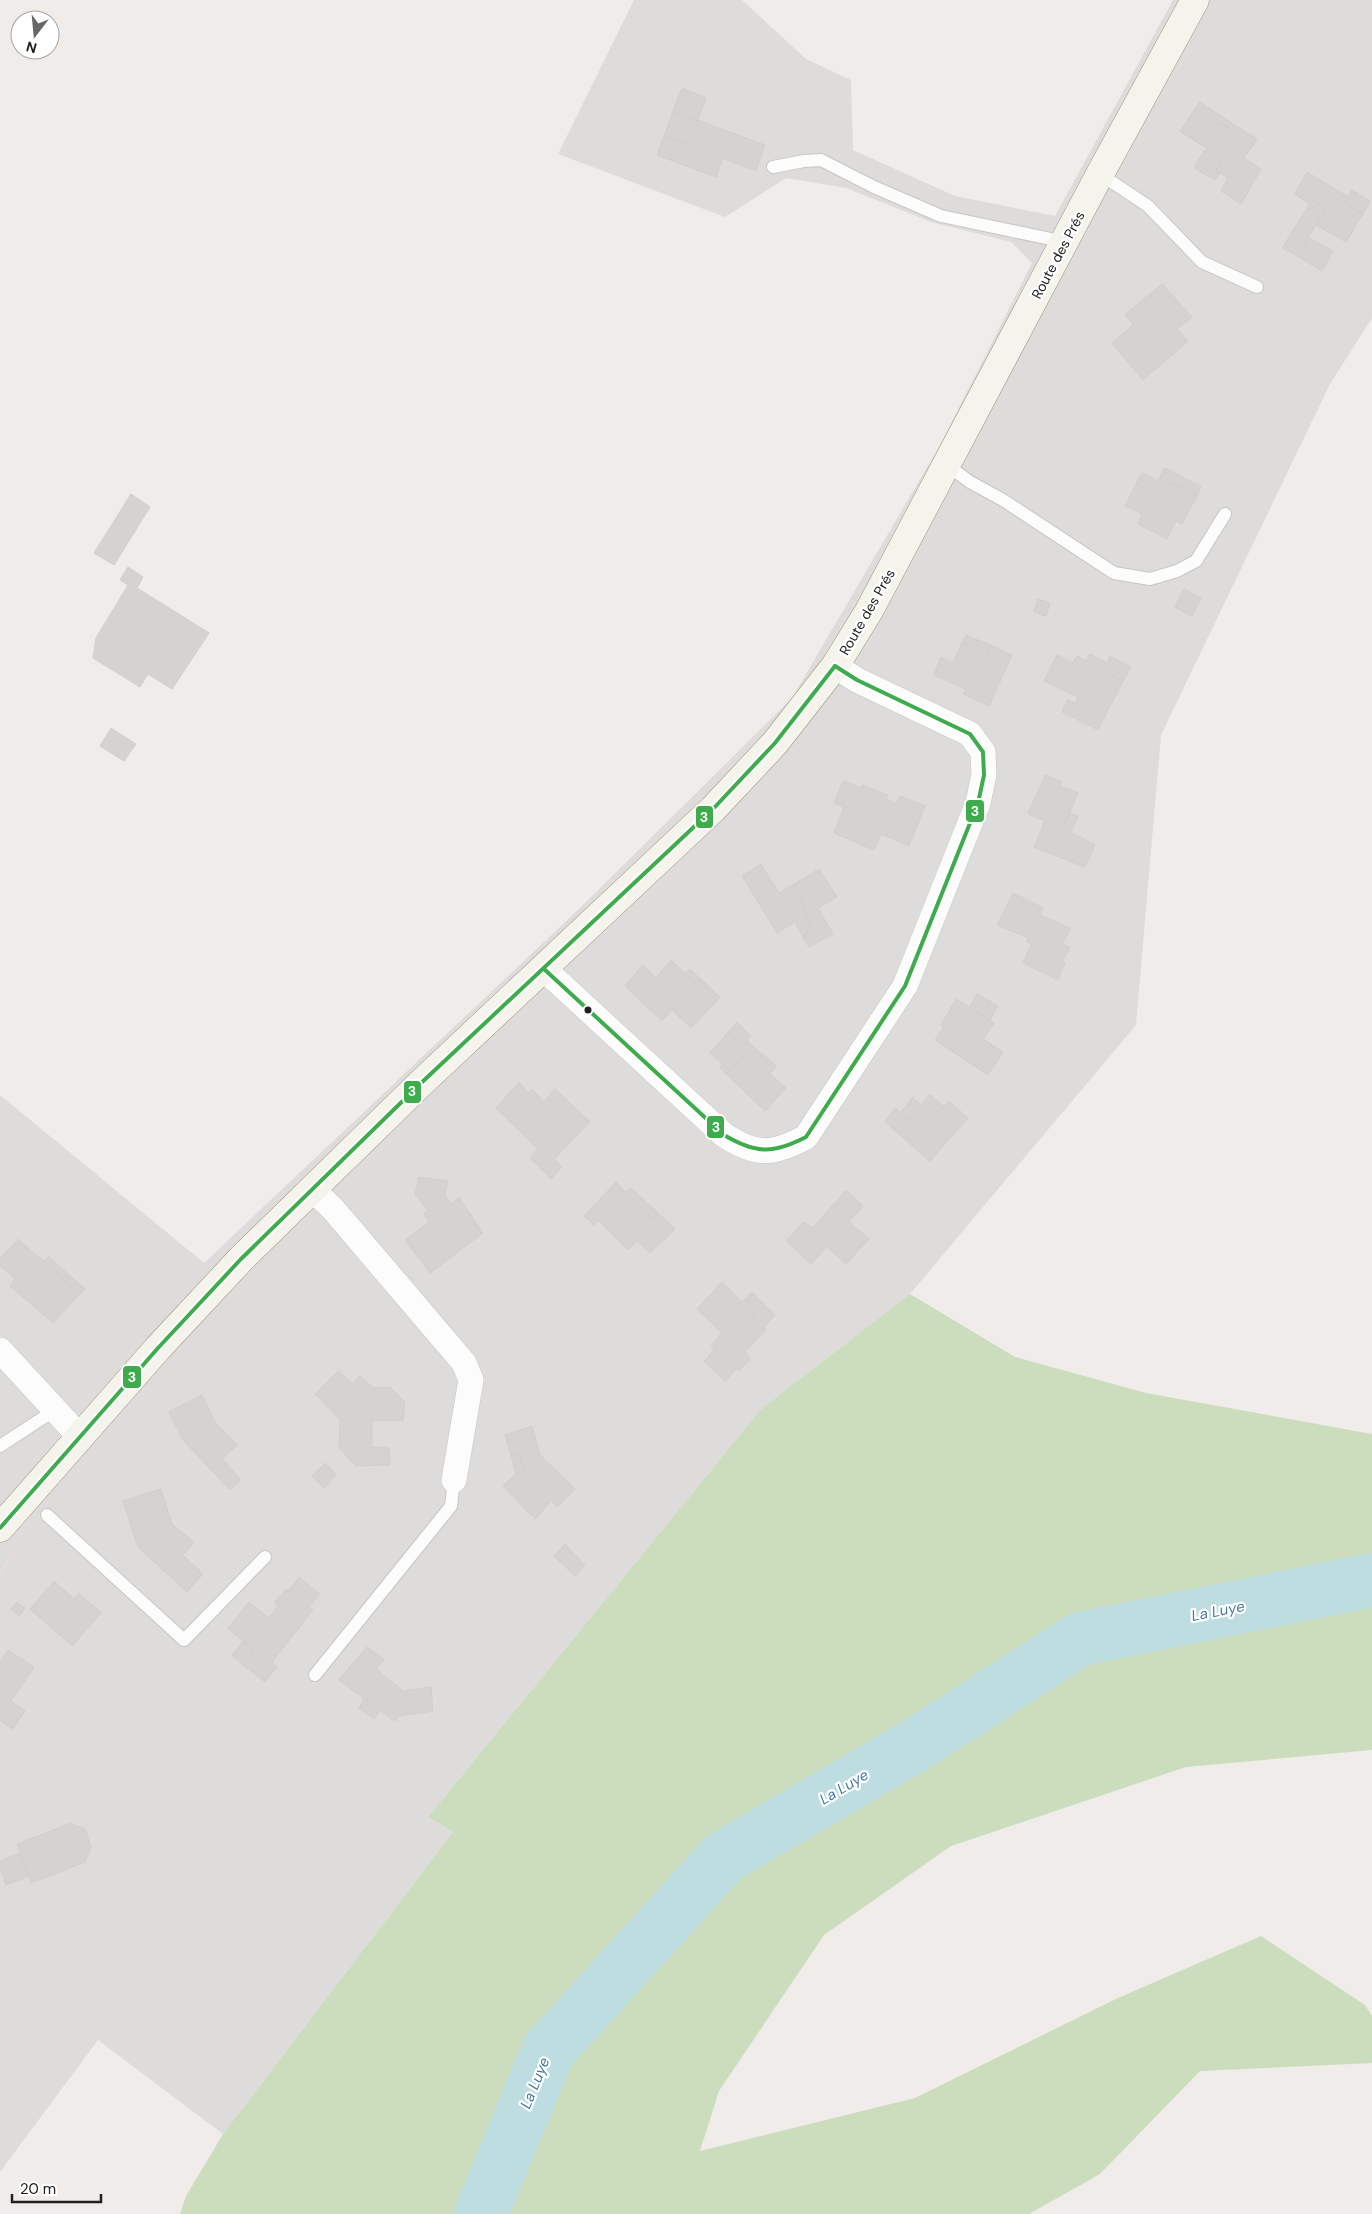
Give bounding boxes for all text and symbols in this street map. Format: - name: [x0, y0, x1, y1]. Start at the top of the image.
- north arrow: [10, 10, 60, 60]
- text: N: [24, 37, 39, 58]
- street label: Route des Prés: [1027, 208, 1089, 302]
- street label: Route des Prés: [835, 566, 899, 658]
- line badge: 3: [965, 799, 985, 823]
- text: 3: [971, 802, 979, 820]
- line badge: 3: [695, 805, 714, 829]
- text: 3: [700, 808, 708, 826]
- unlabelled marker: [583, 1005, 593, 1015]
- line badge: 3: [403, 1080, 422, 1104]
- text: 3: [408, 1082, 416, 1100]
- line badge: 3: [706, 1115, 725, 1139]
- text: 3: [712, 1118, 720, 1136]
- line badge: 3: [122, 1365, 142, 1389]
- text: 3: [128, 1368, 136, 1386]
- water label: La Luye: [1190, 1596, 1247, 1626]
- water label: La Luye: [816, 1764, 873, 1809]
- water label: La Luye: [516, 2054, 554, 2112]
- scale bar: [12, 2172, 101, 2204]
- text: 20 m: [20, 2179, 56, 2199]

